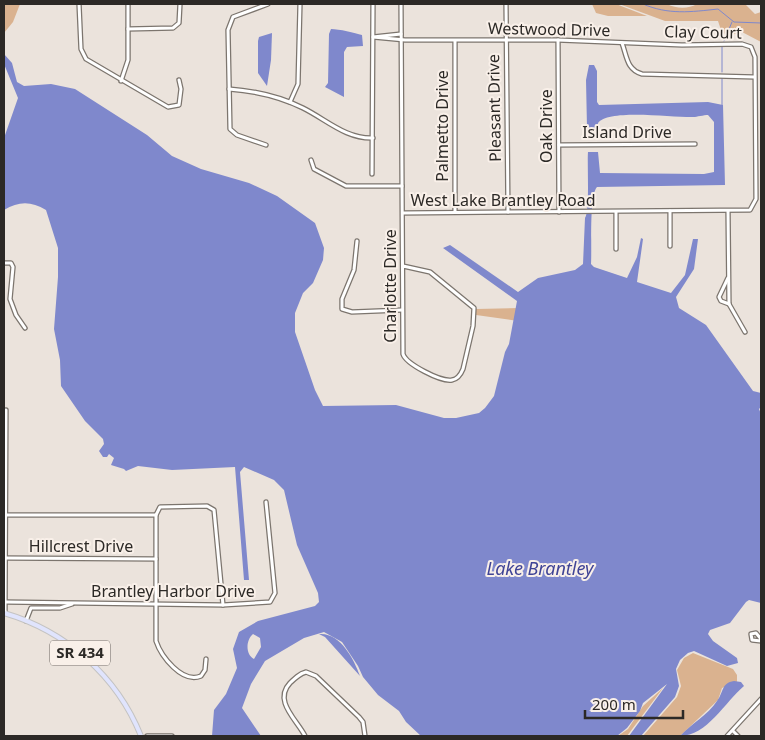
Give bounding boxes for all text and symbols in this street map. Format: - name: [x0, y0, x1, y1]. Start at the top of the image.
- street label: Westwood Drive: [488, 17, 610, 41]
- street label: Clay Court: [664, 20, 742, 44]
- street label: Pleasant Drive: [482, 54, 506, 162]
- street label: Palmetto Drive: [431, 70, 453, 182]
- street label: Oak Drive: [535, 89, 557, 163]
- street label: Island Drive: [582, 121, 672, 143]
- street label: West Lake Brantley Road: [410, 189, 596, 211]
- street label: Charlotte Drive: [379, 229, 401, 343]
- street label: Hillcrest Drive: [29, 535, 133, 557]
- water label: Lake Brantley: [487, 556, 595, 580]
- street label: Brantley Harbor Drive: [91, 580, 255, 602]
- road number: SR 434: [50, 640, 110, 666]
- scale bar: [585, 688, 682, 720]
- text: 200 m: [592, 694, 636, 714]

